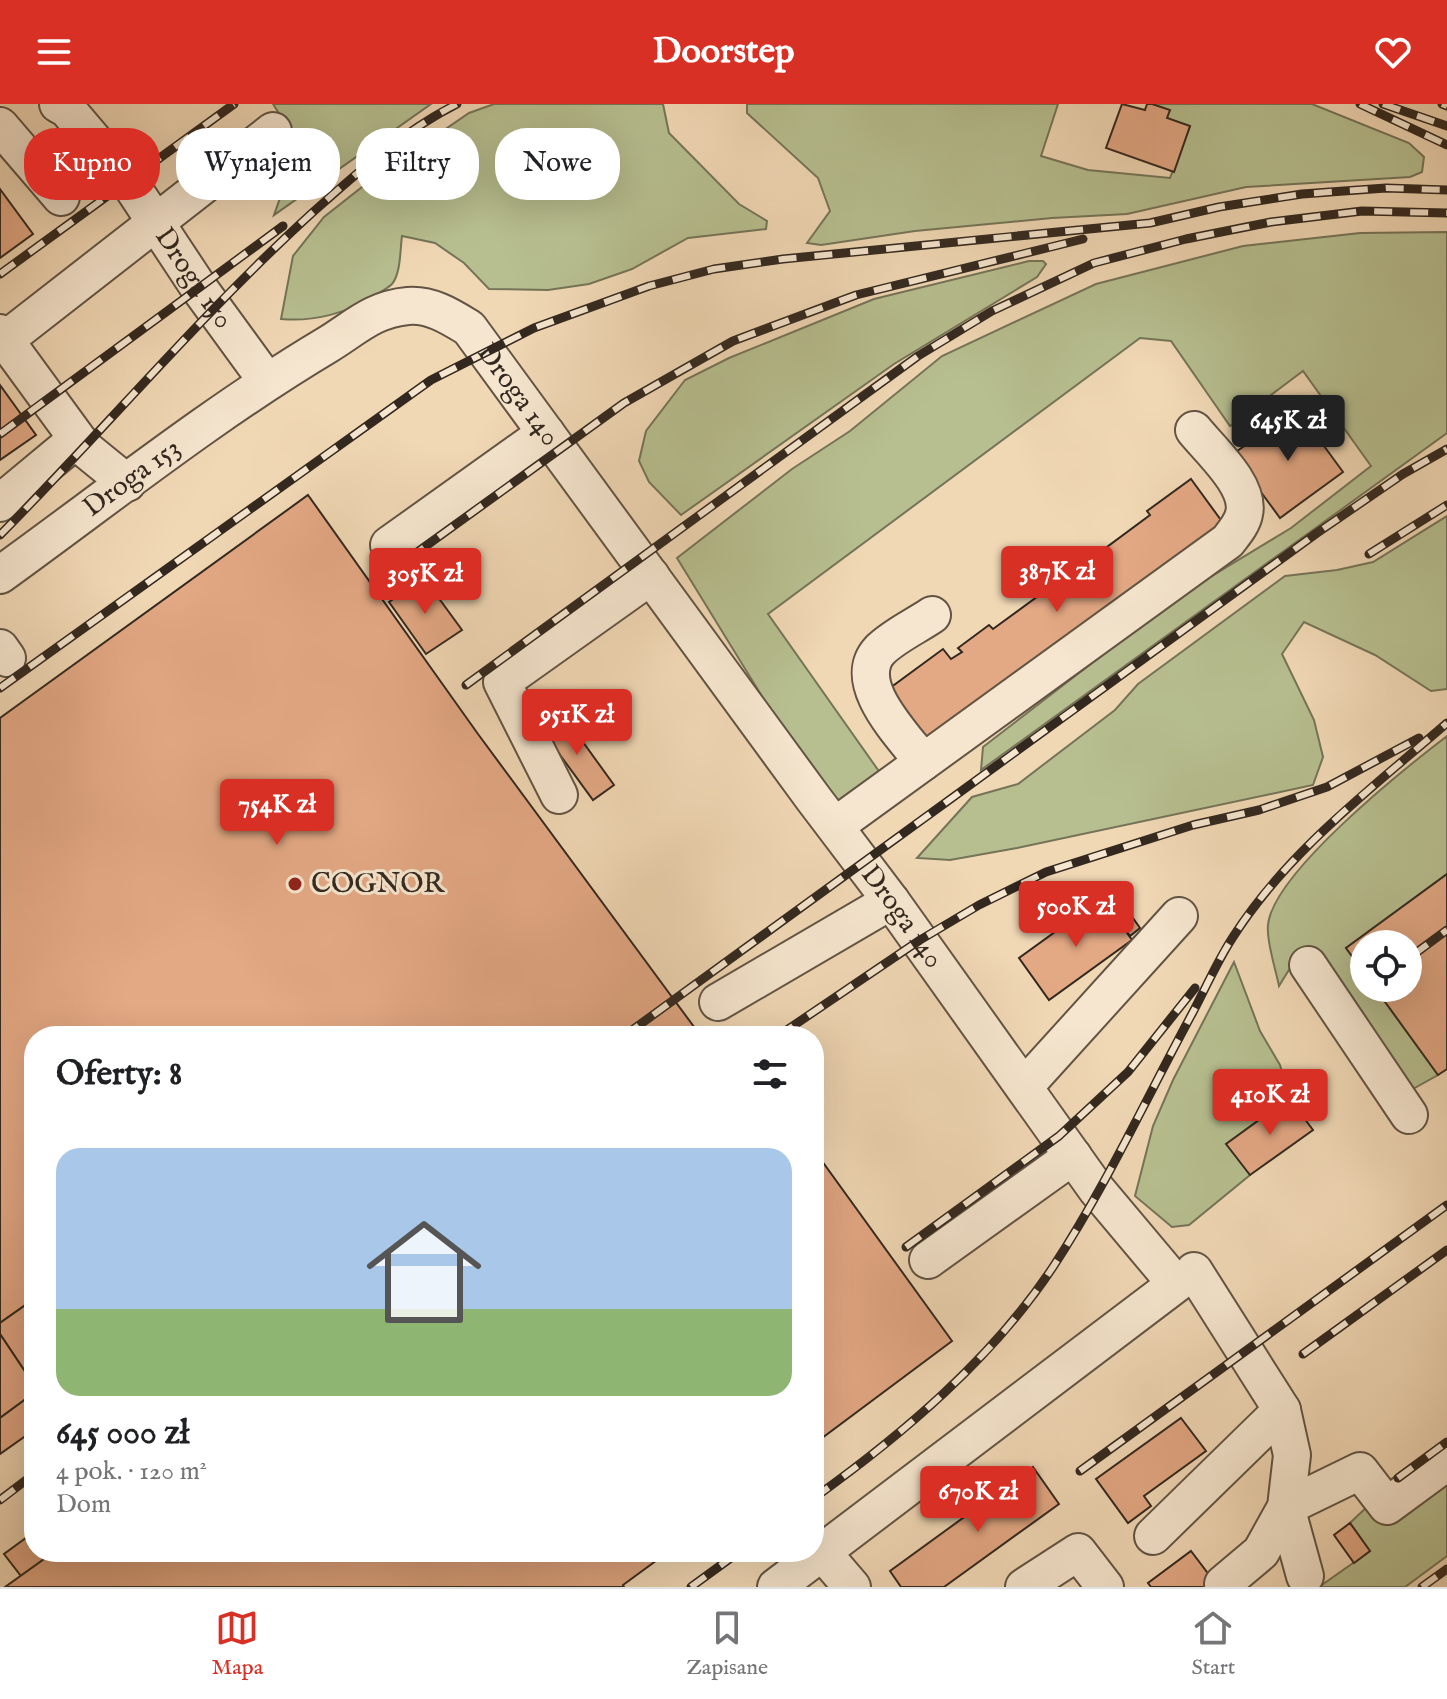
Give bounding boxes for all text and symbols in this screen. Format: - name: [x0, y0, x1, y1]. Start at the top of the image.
- text: Doorstep: [653, 29, 794, 75]
- icon: menu: [32, 30, 76, 74]
- icon: heart: [1371, 30, 1415, 74]
- chip: Kupno: [24, 128, 160, 200]
- chip: Wynajem: [176, 128, 340, 200]
- chip: Filtry: [356, 128, 479, 200]
- chip: Nowe: [495, 128, 620, 200]
- street label: Droga 150: [146, 221, 241, 336]
- street label: Droga 140: [469, 337, 567, 453]
- pin: 645K zł: [1214, 395, 1362, 463]
- text: 645K zł: [1250, 404, 1326, 437]
- street label: Droga 153: [76, 430, 188, 525]
- pin: 387K zł: [983, 546, 1131, 614]
- pin: 305K zł: [351, 548, 499, 616]
- text: 387K zł: [1019, 555, 1095, 588]
- text: 305K zł: [387, 557, 463, 590]
- pin: 951K zł: [503, 689, 651, 757]
- text: 951K zł: [540, 698, 614, 731]
- pin: 754K zł: [203, 779, 351, 847]
- text: 754K zł: [238, 788, 316, 821]
- street label: Droga 140: [853, 858, 951, 975]
- place label: COGNOR: [311, 867, 445, 902]
- marker: COGNOR: [286, 875, 304, 893]
- pin: 500K zł: [1002, 881, 1150, 949]
- text: 500K zł: [1037, 890, 1115, 923]
- map controls: [1350, 930, 1422, 1002]
- button: locate: [1350, 930, 1422, 1002]
- icon: filters: [748, 1052, 792, 1096]
- text: Oferty: 8: [56, 1053, 182, 1096]
- pin: 410K zł: [1196, 1069, 1344, 1137]
- text: 410K zł: [1231, 1078, 1309, 1111]
- icon: home: [352, 1200, 496, 1344]
- text: 645 000 zł: [56, 1412, 189, 1455]
- text: 4 pok. · 120 m²: [56, 1455, 207, 1488]
- pin: 670K zł: [904, 1466, 1052, 1534]
- text: 670K zł: [938, 1475, 1018, 1508]
- text: Dom: [56, 1488, 111, 1521]
- tab: Mapa: [212, 1606, 263, 1682]
- tab: Zapisane: [686, 1606, 768, 1682]
- tab: Start: [1191, 1606, 1235, 1682]

